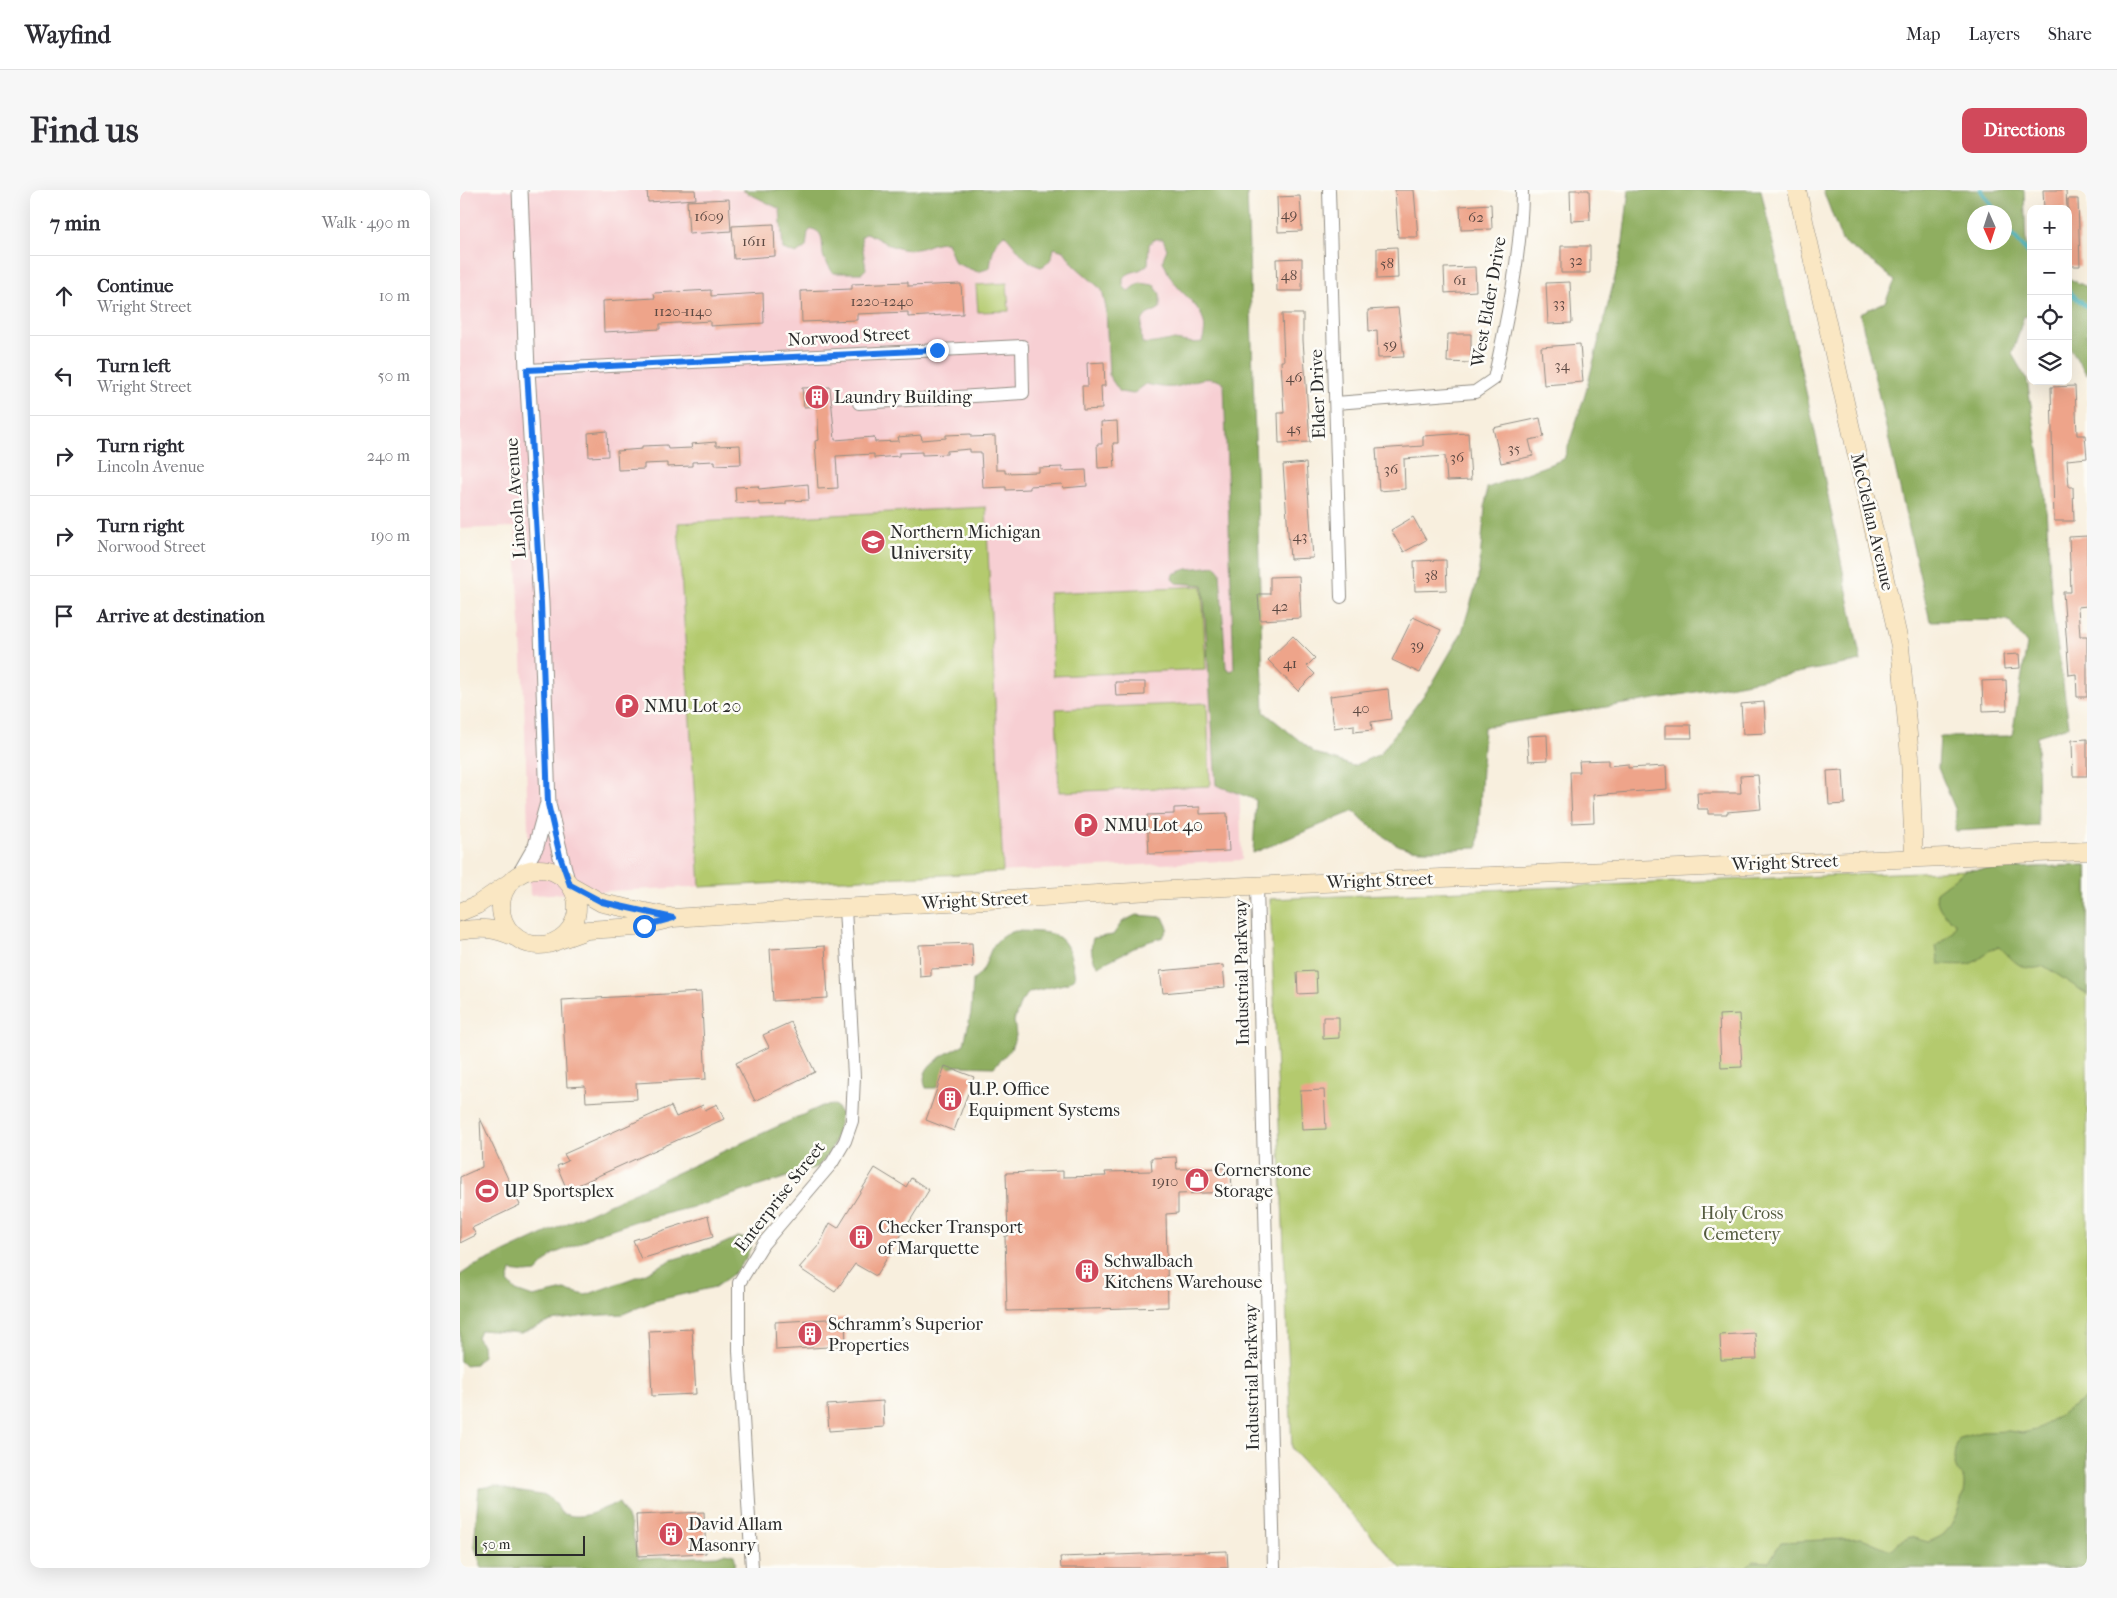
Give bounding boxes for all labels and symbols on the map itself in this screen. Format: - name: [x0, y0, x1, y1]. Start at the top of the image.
- house number: 49: [1281, 205, 1297, 223]
- north arrow: [1967, 205, 2012, 250]
- house number: 1609: [694, 207, 724, 225]
- house number: 62: [1468, 208, 1484, 226]
- house number: 1611: [742, 232, 766, 250]
- street label: West Elder Drive: [1467, 235, 1511, 370]
- house number: 32: [1569, 251, 1583, 269]
- house number: 58: [1380, 254, 1394, 272]
- house number: 48: [1281, 266, 1297, 284]
- house number: 61: [1453, 271, 1467, 289]
- house number: 1220-1240: [850, 292, 914, 310]
- house number: 33: [1553, 294, 1565, 312]
- house number: 1120-1140: [654, 302, 712, 320]
- street label: Norwood Street: [787, 323, 911, 351]
- house number: 59: [1383, 335, 1397, 353]
- route end: [926, 339, 949, 362]
- street label: Elder Drive: [1306, 349, 1330, 439]
- house number: 34: [1554, 356, 1571, 374]
- house number: 46: [1286, 368, 1303, 386]
- building icon: Laundry Building: [804, 384, 830, 410]
- place label: Laundry Building: [834, 387, 972, 408]
- house number: 45: [1287, 419, 1301, 437]
- street label: Lincoln Avenue: [501, 437, 531, 559]
- house number: 35: [1508, 439, 1520, 457]
- house number: 36: [1450, 448, 1465, 466]
- street label: McClellan Avenue: [1846, 451, 1898, 593]
- house number: 36: [1384, 460, 1399, 478]
- place label: Northern Michigan University: [890, 522, 1041, 564]
- house number: 43: [1292, 527, 1308, 545]
- school or university icon: Northern Michigan University: [860, 529, 886, 555]
- house number: 38: [1424, 566, 1438, 584]
- house number: 42: [1272, 597, 1289, 615]
- house number: 39: [1410, 636, 1424, 654]
- house number: 41: [1283, 654, 1297, 672]
- parking icon: NMU Lot 20: [614, 693, 640, 719]
- place label: NMU Lot 20: [644, 696, 741, 717]
- house number: 40: [1352, 699, 1370, 717]
- parking icon: NMU Lot 40: [1073, 812, 1099, 838]
- place label: NMU Lot 40: [1104, 815, 1203, 836]
- street label: Wright Street: [1730, 851, 1839, 875]
- street label: Wright Street: [1325, 869, 1434, 893]
- street label: Wright Street: [920, 888, 1029, 914]
- street label: Industrial Parkway: [1230, 897, 1254, 1046]
- route start: [633, 915, 656, 938]
- place label: U.P. Office Equipment Systems: [968, 1079, 1120, 1121]
- building icon: U.P. Office Equipment Systems: [937, 1086, 963, 1112]
- street label: Enterprise Street: [730, 1137, 830, 1256]
- place label: Cornerstone Storage: [1214, 1160, 1311, 1202]
- shop icon: Cornerstone Storage: [1184, 1167, 1210, 1193]
- house number: 1910: [1152, 1172, 1178, 1190]
- sports icon: UP Sportsplex: [474, 1178, 500, 1204]
- place label: UP Sportsplex: [504, 1181, 615, 1202]
- park label: Holy Cross Cemetery: [1700, 1203, 1784, 1245]
- place label: Checker Transport of Marquette: [878, 1217, 1024, 1259]
- building icon: Checker Transport of Marquette: [848, 1224, 874, 1250]
- place label: Schwalbach Kitchens Warehouse: [1104, 1251, 1262, 1293]
- building icon: Schwalbach Kitchens Warehouse: [1074, 1258, 1100, 1284]
- street label: Industrial Parkway: [1240, 1302, 1264, 1451]
- place label: Schramm's Superior Properties: [828, 1314, 983, 1356]
- building icon: Schramm's Superior Properties: [797, 1321, 823, 1347]
- place label: David Allam Masonry: [688, 1514, 783, 1556]
- building icon: David Allam Masonry: [658, 1521, 684, 1547]
- scale bar: [475, 1533, 585, 1556]

